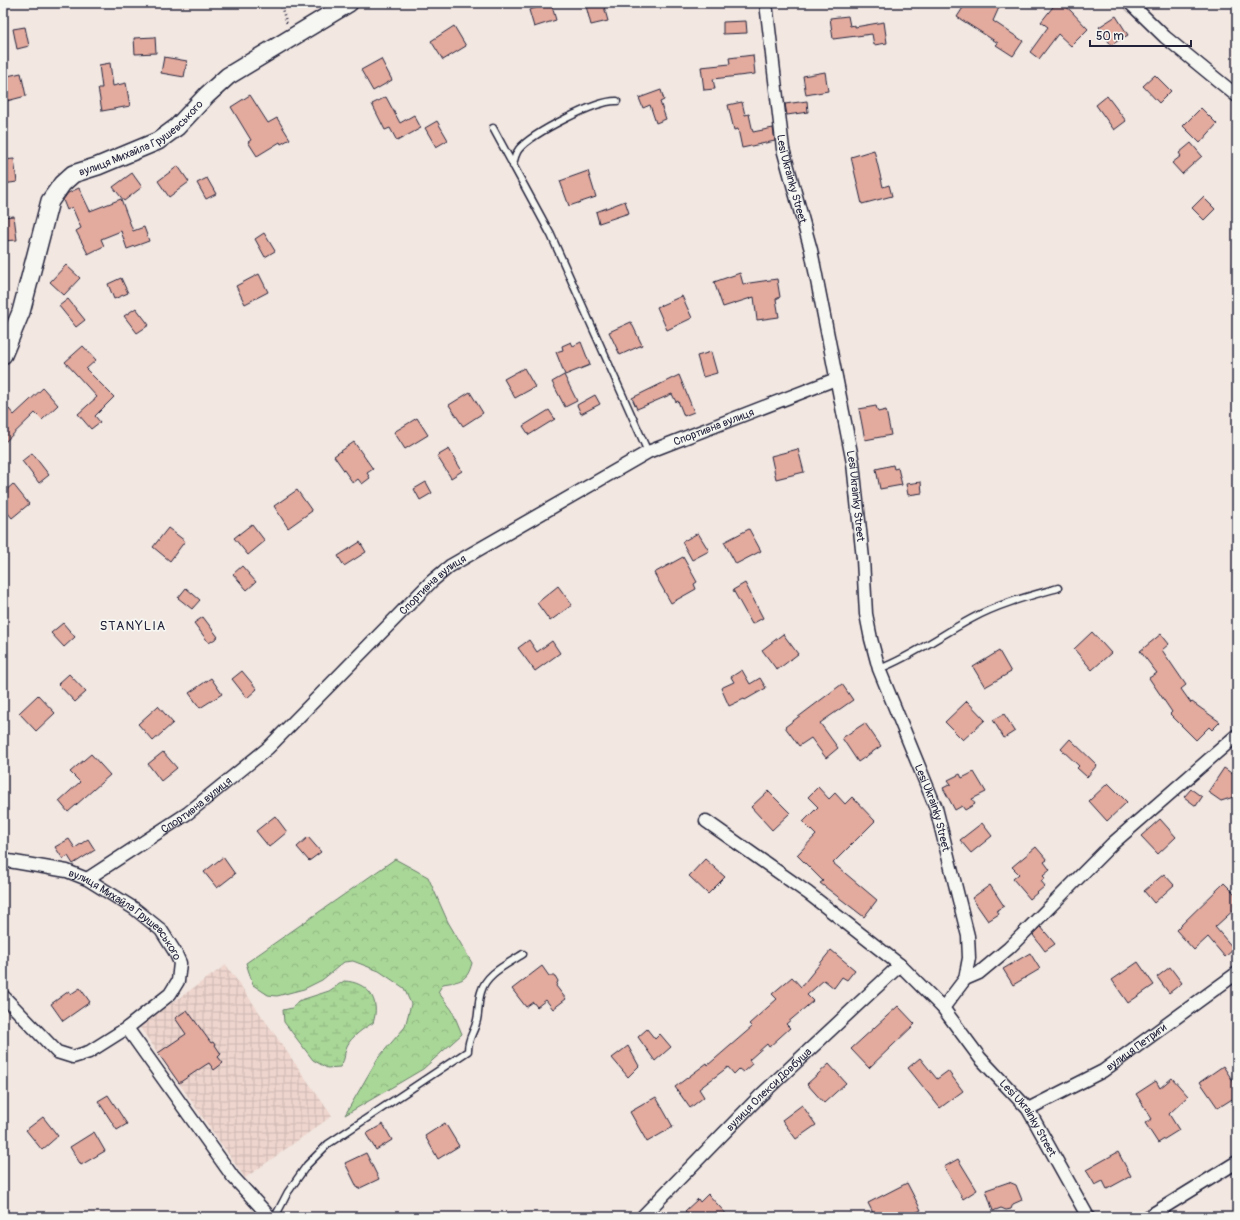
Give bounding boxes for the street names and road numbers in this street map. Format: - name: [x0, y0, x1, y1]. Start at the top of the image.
- street label: вулиця Михайла Грушевського: [77, 97, 206, 178]
- street label: Lesi Ukrainky Street: [775, 134, 810, 225]
- street label: Спортивна вулиця: [671, 405, 756, 448]
- street label: Lesi Ukrainky Street: [844, 449, 868, 543]
- street label: Спортивна вулиця: [396, 552, 468, 617]
- street label: Lesi Ukrainky Street: [912, 762, 953, 853]
- street label: Спортивна вулиця: [158, 774, 234, 836]
- street label: вулиця Михайла Грушевського: [67, 866, 184, 962]
- street label: вулиця Петриги: [1103, 1020, 1169, 1073]
- street label: вулиця Олекси Довбуша: [723, 1045, 814, 1133]
- street label: Lesi Ukrainky Street: [997, 1077, 1060, 1159]

